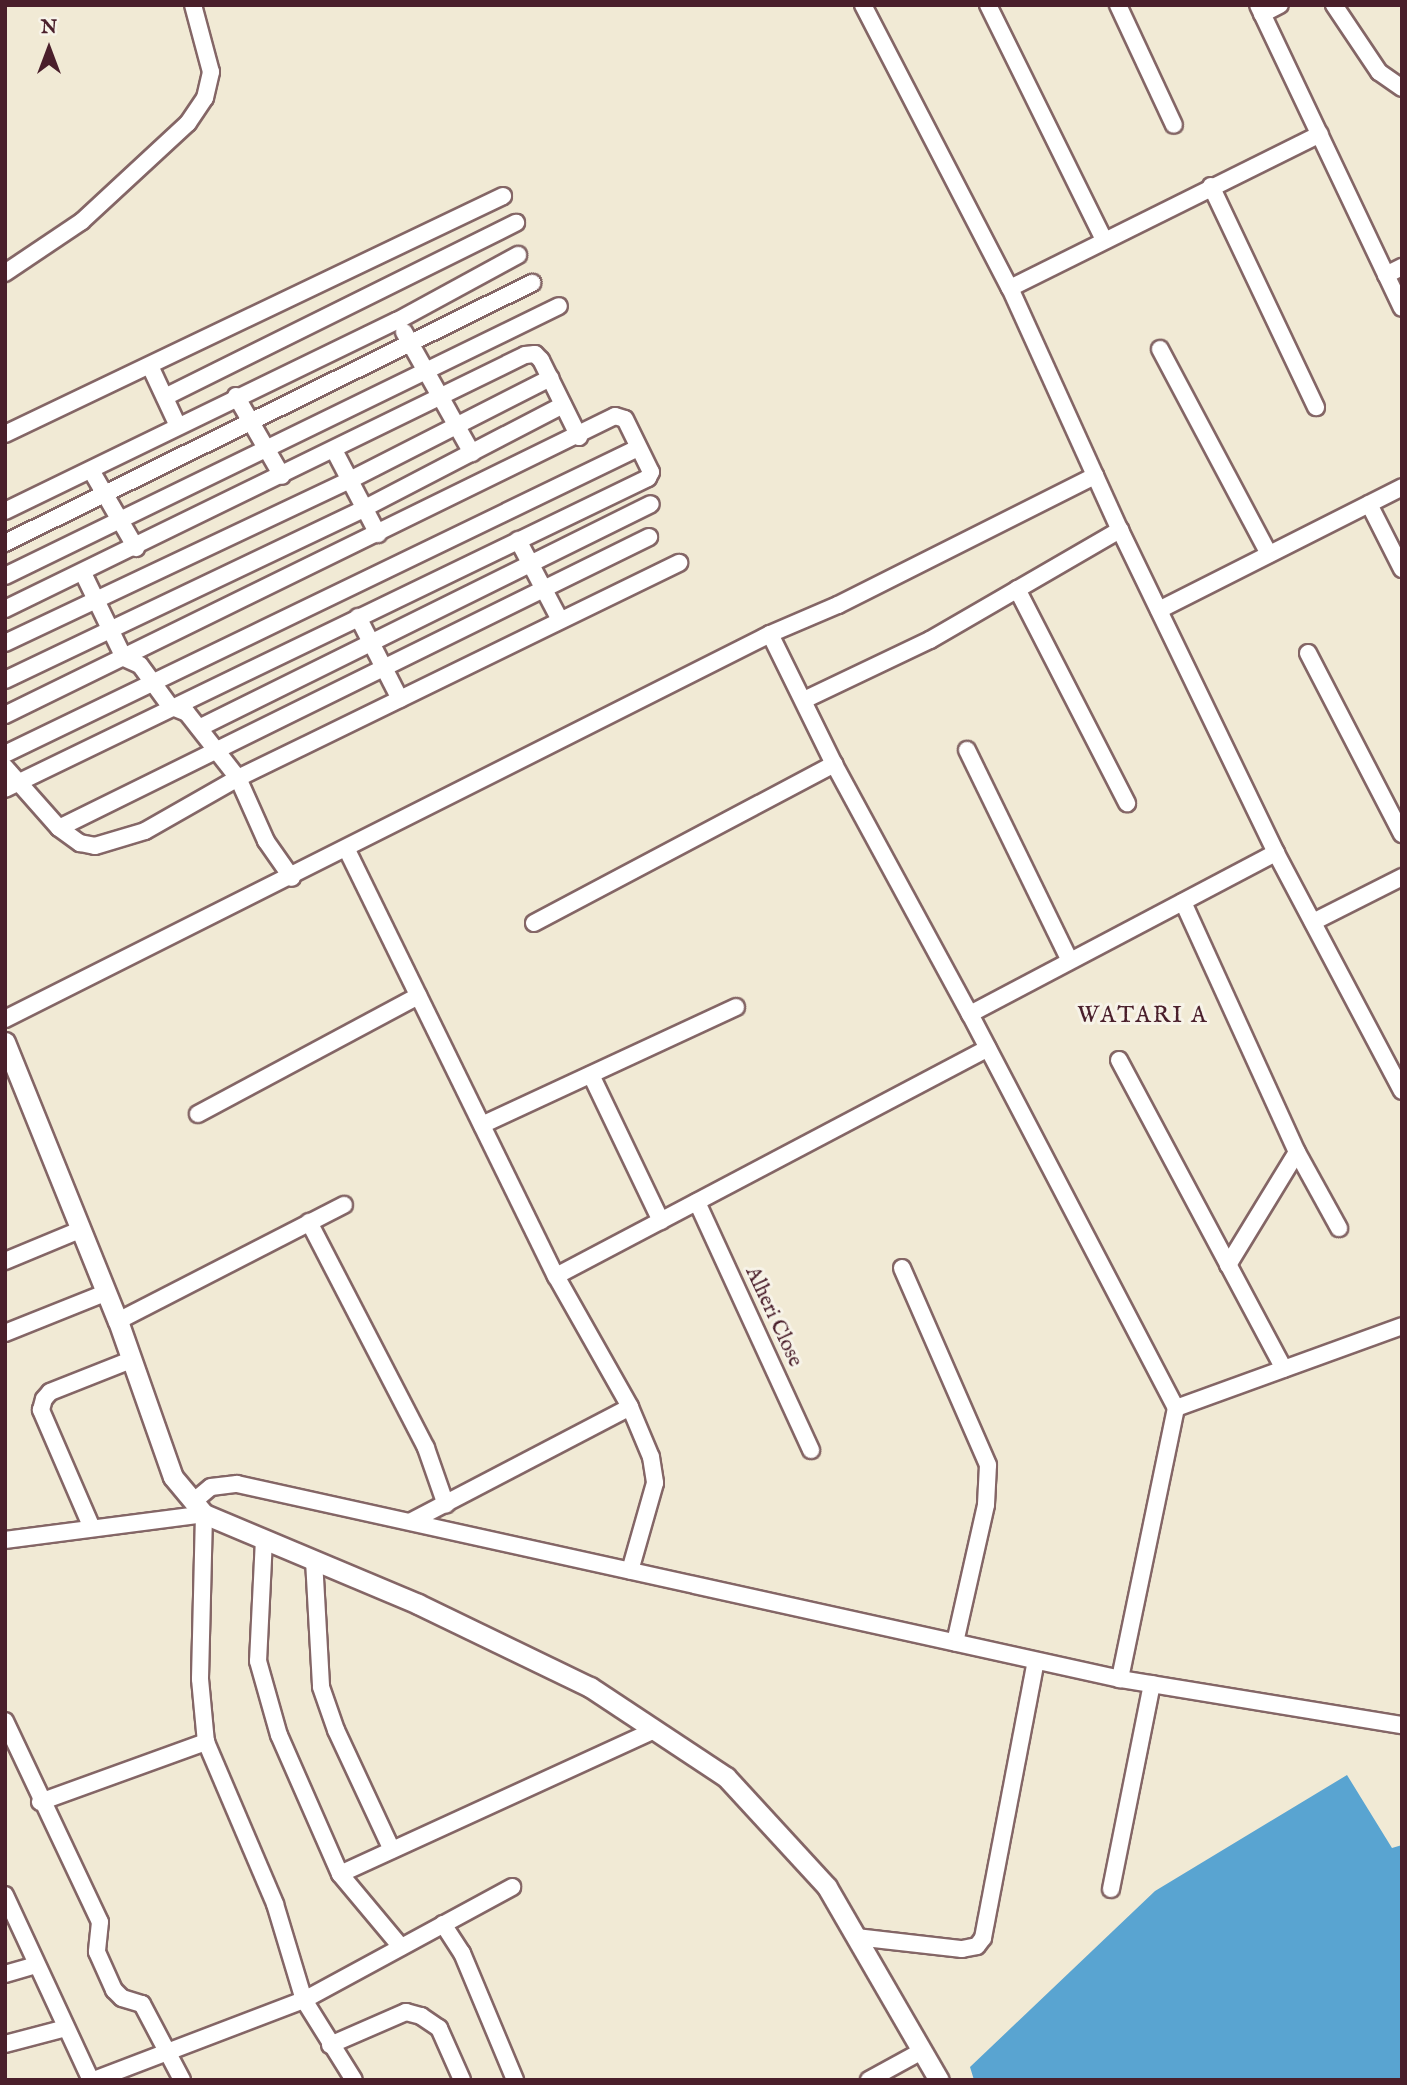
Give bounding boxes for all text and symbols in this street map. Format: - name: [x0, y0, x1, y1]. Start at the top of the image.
- north arrow: [14, 14, 84, 84]
- text: N: [41, 16, 57, 40]
- district label: WATARI A: [1078, 1002, 1208, 1030]
- street label: Alheri Close: [739, 1263, 807, 1371]

